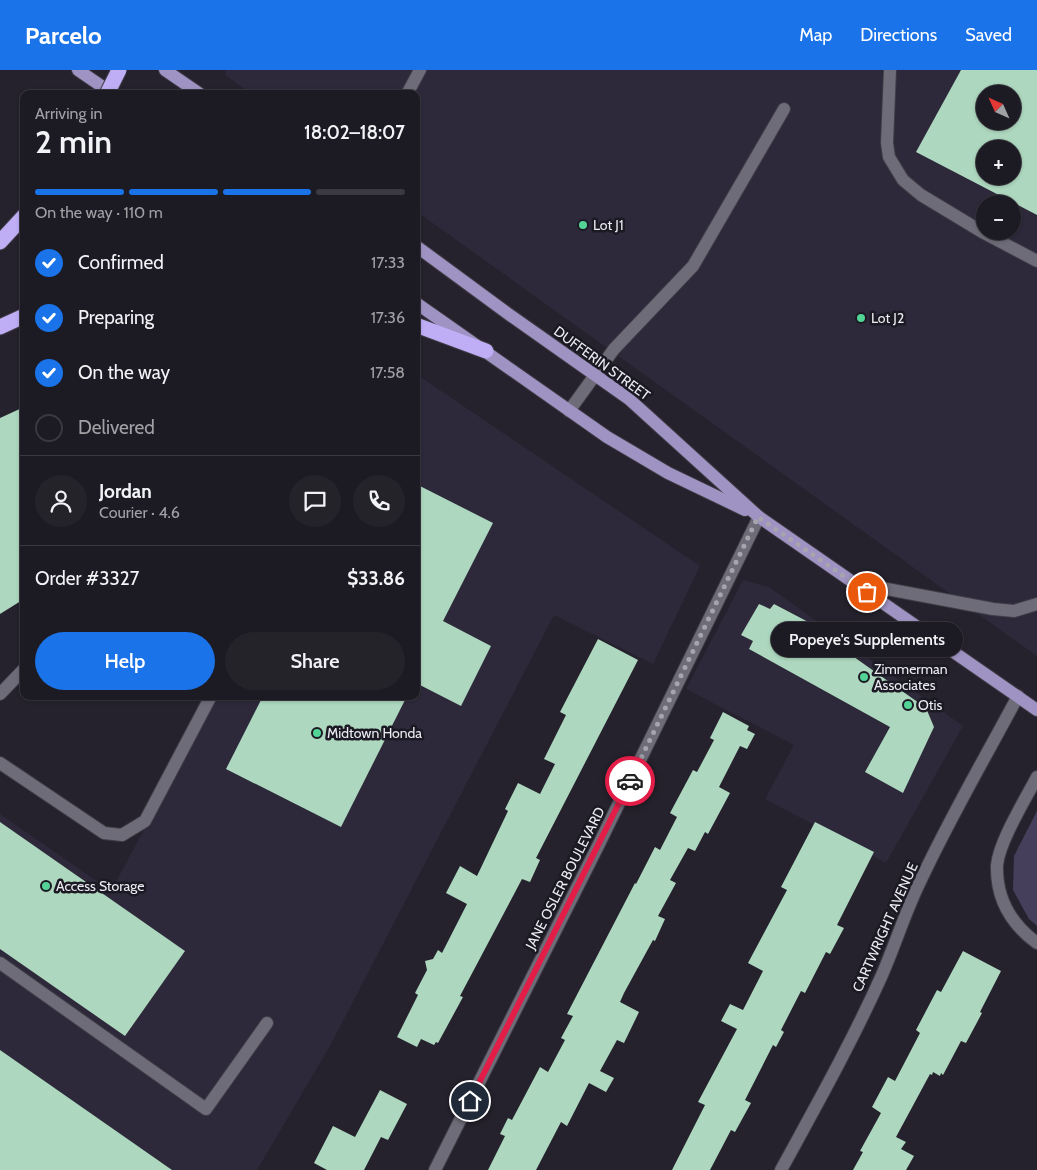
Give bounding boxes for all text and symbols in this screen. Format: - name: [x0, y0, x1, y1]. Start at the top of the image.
- text: Parcelo: [25, 21, 102, 50]
- text: Map: [799, 24, 832, 46]
- text: Directions: [860, 24, 937, 46]
- text: Saved: [965, 24, 1012, 46]
- north arrow: [976, 85, 1021, 130]
- map controls: [976, 85, 1021, 240]
- text: Arriving in: [35, 104, 102, 123]
- text: 18:02–18:07: [304, 121, 405, 144]
- text: 2 min: [35, 122, 112, 161]
- button: +: [976, 140, 1021, 185]
- button: −: [976, 195, 1021, 240]
- text: On the way · 110 m: [35, 203, 163, 222]
- place label: Lot J1: [593, 216, 623, 234]
- marker: Lot J1: [577, 219, 589, 231]
- icon: check: [35, 249, 63, 277]
- text: Confirmed: [78, 251, 164, 274]
- text: 17:33: [371, 253, 405, 272]
- icon: check: [35, 304, 63, 332]
- text: Preparing: [78, 306, 154, 329]
- text: 17:36: [371, 308, 405, 327]
- place label: Lot J2: [871, 309, 904, 327]
- marker: Lot J2: [855, 312, 867, 324]
- street label: DUFFERIN STREET: [550, 322, 654, 404]
- icon: check: [35, 359, 63, 387]
- text: On the way: [78, 361, 170, 384]
- text: 17:58: [370, 363, 405, 382]
- text: Delivered: [78, 416, 155, 439]
- button: person: [35, 475, 87, 527]
- button: chat: [289, 475, 341, 527]
- button: phone: [353, 475, 405, 527]
- text: Jordan: [99, 480, 152, 503]
- text: Courier · 4.6: [99, 503, 180, 522]
- text: Order #3327: [35, 567, 139, 590]
- text: $33.86: [347, 567, 405, 590]
- pin: [846, 571, 888, 613]
- icon: bag: [853, 578, 881, 606]
- callout: Popeye's Supplements: [771, 622, 963, 657]
- text: Popeye's Supplements: [789, 630, 945, 649]
- button: Help: [35, 632, 215, 690]
- button: Share: [225, 632, 405, 690]
- place label: Zimmerman Associates: [874, 660, 948, 694]
- marker: Zimmerman Associates: [858, 671, 870, 683]
- place label: Otis: [918, 696, 942, 714]
- marker: Otis: [902, 699, 914, 711]
- place label: Midtown Honda: [327, 724, 422, 742]
- marker: Midtown Honda: [311, 727, 323, 739]
- courier: [605, 756, 655, 806]
- icon: car: [616, 767, 644, 795]
- street label: JANE OSLER BOULEVARD: [521, 804, 609, 953]
- street label: CARTWRIGHT AVENUE: [848, 859, 922, 995]
- place label: Access Storage: [56, 877, 144, 895]
- marker: Access Storage: [40, 880, 52, 892]
- pin: [449, 1080, 491, 1122]
- icon: home: [456, 1087, 484, 1115]

